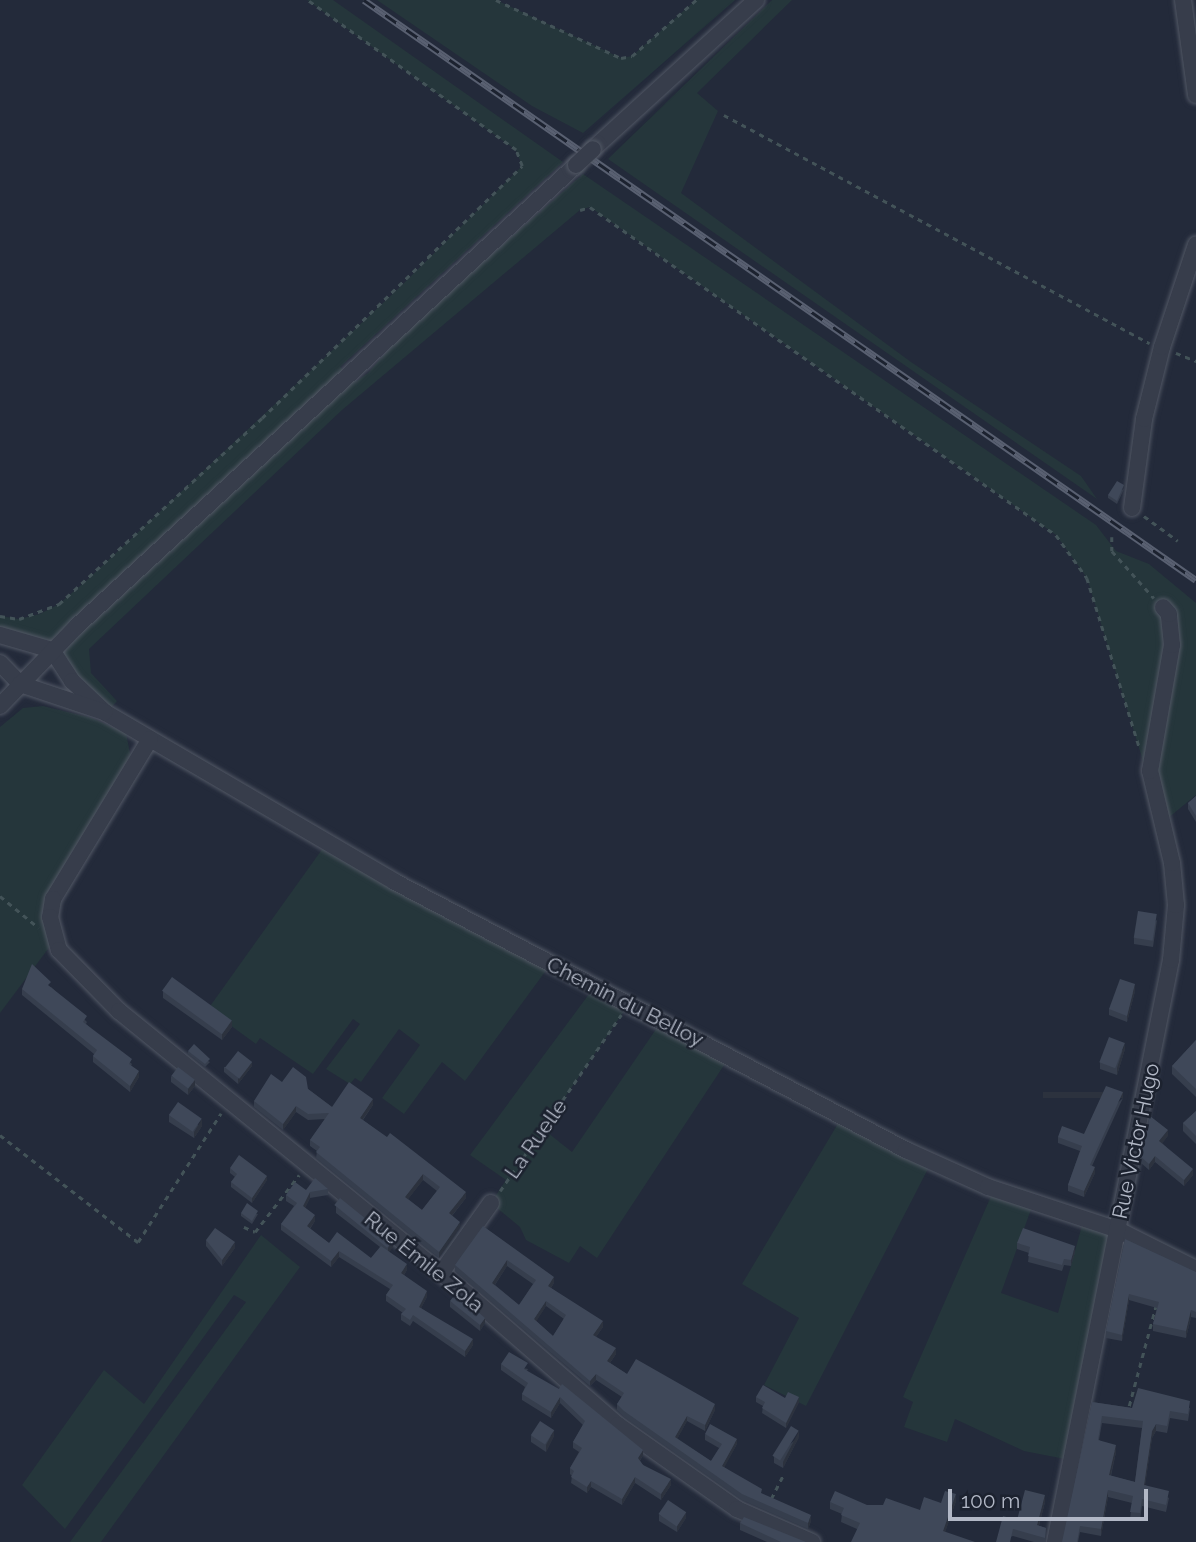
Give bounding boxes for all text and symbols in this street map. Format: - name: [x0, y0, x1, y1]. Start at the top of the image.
- street label: Chemin du Belloy: [542, 952, 708, 1052]
- street label: Rue Victor Hugo: [1107, 1060, 1165, 1222]
- street label: La Ruelle: [500, 1094, 572, 1184]
- street label: Rue Émile Zola: [359, 1206, 489, 1318]
- scale bar: [951, 1476, 1150, 1520]
- text: 100 m: [961, 1488, 1020, 1513]

